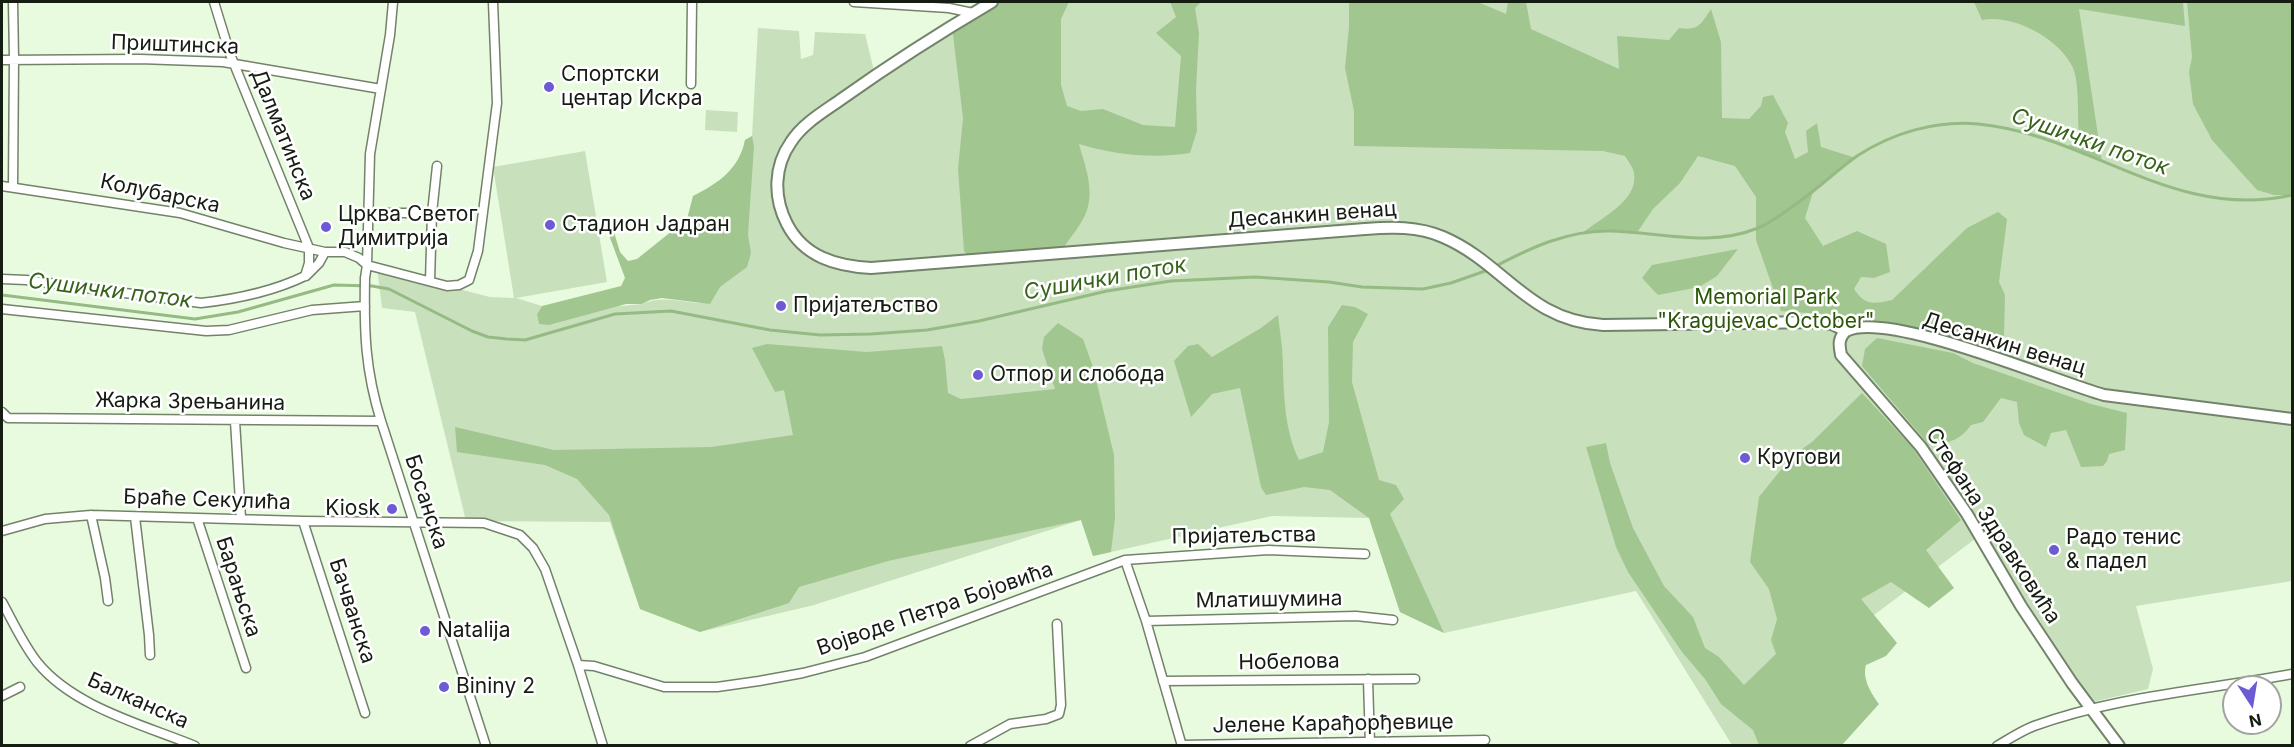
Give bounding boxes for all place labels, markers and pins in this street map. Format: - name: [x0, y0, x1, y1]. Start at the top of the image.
- place label: Спортски центар Искра: [561, 62, 703, 112]
- marker: Спортски центар Искра: [542, 80, 556, 94]
- place label: Црква Светог Димитрија: [338, 202, 478, 252]
- place label: Стадион Јадран: [562, 212, 730, 238]
- marker: Стадион Јадран: [543, 218, 557, 232]
- marker: Црква Светог Димитрија: [319, 220, 333, 234]
- place label: Пријатељство: [793, 293, 938, 319]
- marker: Пријатељство: [774, 299, 788, 313]
- place label: Отпор и слобода: [990, 362, 1165, 388]
- marker: Отпор и слобода: [971, 368, 985, 382]
- place label: Кругови: [1757, 445, 1841, 471]
- marker: Кругови: [1738, 451, 1752, 465]
- place label: Kiosk: [325, 496, 380, 522]
- marker: Kiosk: [385, 502, 399, 516]
- place label: Радо тенис & падел: [2066, 525, 2181, 575]
- marker: Радо тенис & падел: [2047, 543, 2061, 557]
- place label: Natalija: [437, 618, 510, 644]
- marker: Natalija: [418, 624, 432, 638]
- place label: Bininy 2: [456, 674, 535, 700]
- marker: Bininy 2: [437, 680, 451, 694]

